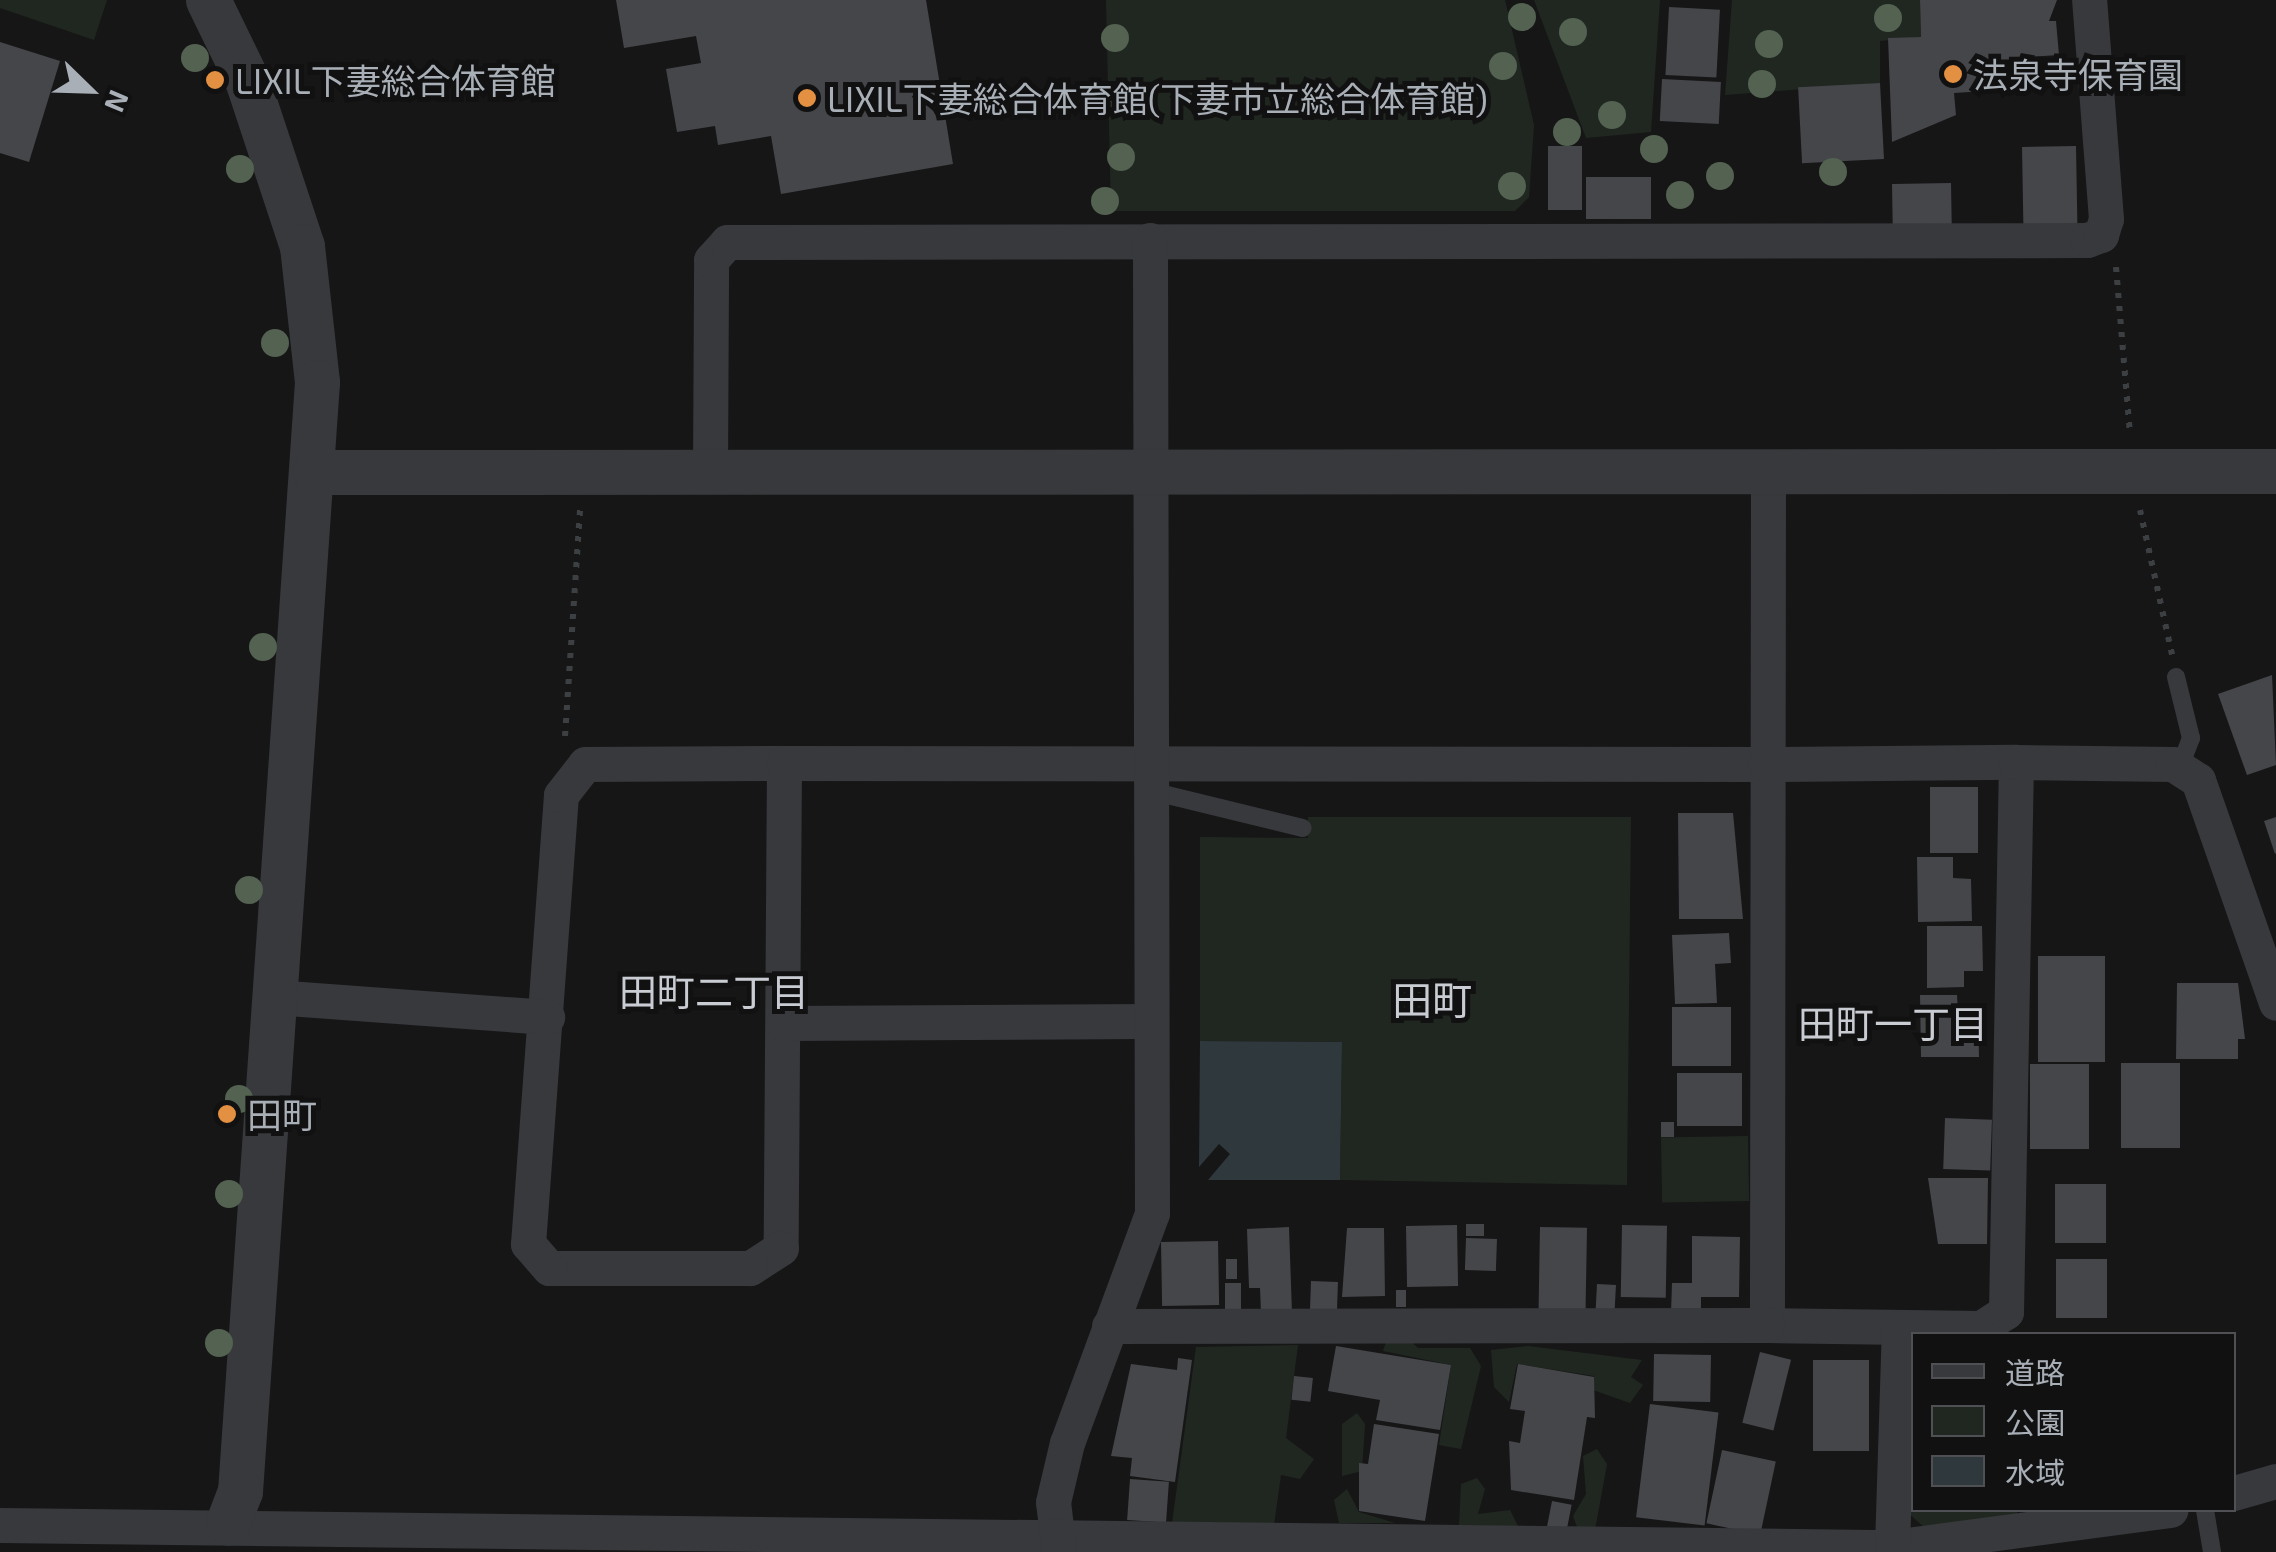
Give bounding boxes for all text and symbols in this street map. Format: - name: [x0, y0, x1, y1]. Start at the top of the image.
- north arrow: [40, 40, 140, 140]
- place label: 法泉寺保育園: [1973, 53, 2183, 95]
- place label: LIXIL下妻総合体育館: [235, 59, 556, 101]
- marker: 法泉寺保育園: [1942, 63, 1964, 85]
- marker: LIXIL下妻総合体育館: [204, 69, 226, 91]
- place label: LIXIL下妻総合体育館(下妻市立総合体育館): [827, 77, 1488, 119]
- text: N: [98, 86, 137, 118]
- marker: LIXIL下妻総合体育館(下妻市立総合体育館): [796, 87, 818, 109]
- district label: 田町二丁目: [619, 969, 809, 1015]
- district label: 田町: [1392, 975, 1472, 1023]
- district label: 田町一丁目: [1798, 1001, 1988, 1047]
- place label: 田町: [247, 1093, 317, 1135]
- marker: 田町: [216, 1103, 238, 1125]
- legend: [1911, 1332, 2236, 1512]
- text: 道路: [2005, 1354, 2065, 1390]
- text: 公園: [2005, 1404, 2065, 1440]
- text: 水域: [2005, 1454, 2065, 1490]

